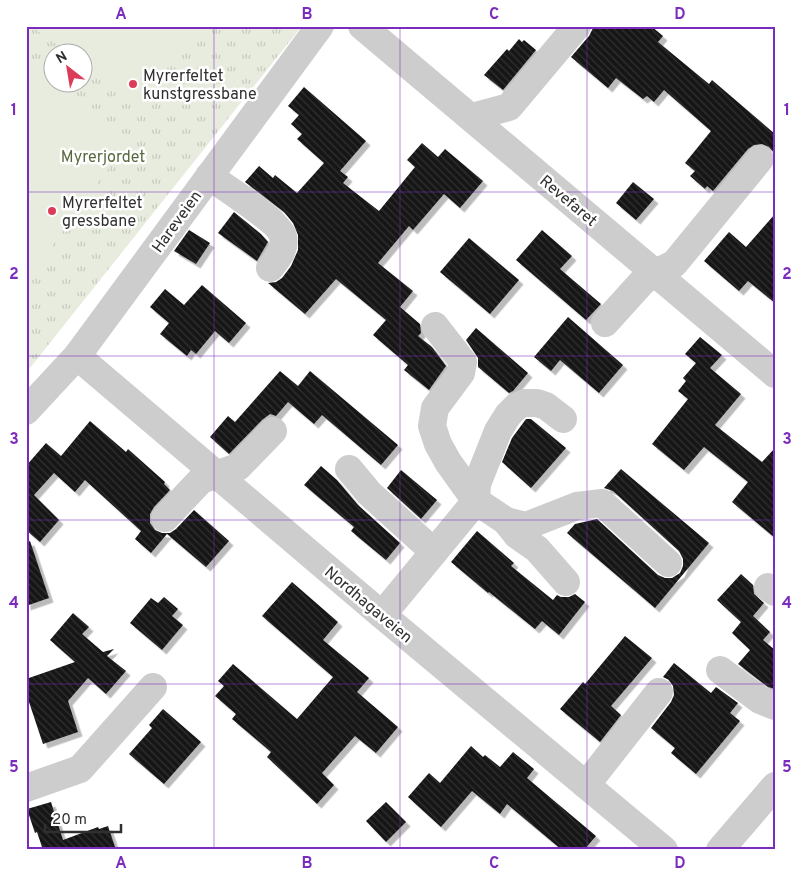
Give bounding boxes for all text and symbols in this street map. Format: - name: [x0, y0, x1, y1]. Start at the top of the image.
- text: A: [115, 5, 127, 25]
- text: B: [301, 5, 313, 25]
- text: C: [489, 5, 499, 25]
- text: D: [674, 5, 686, 25]
- north arrow: [42, 42, 92, 92]
- text: N: [53, 48, 71, 68]
- place label: Myrerfeltet kunstgressbane: [143, 67, 257, 105]
- marker: Myrerfeltet kunstgressbane: [127, 78, 139, 90]
- text: 1: [11, 101, 17, 121]
- text: 1: [784, 101, 790, 121]
- park label: Myrerjordet: [61, 148, 145, 168]
- street label: Revefaret: [535, 172, 601, 231]
- street label: Hareveien: [148, 187, 207, 257]
- place label: Myrerfeltet gressbane: [62, 194, 143, 232]
- marker: Myrerfeltet gressbane: [46, 205, 58, 217]
- text: 2: [9, 265, 19, 285]
- text: 2: [782, 265, 792, 285]
- text: 3: [9, 430, 19, 450]
- text: 3: [782, 430, 792, 450]
- street label: Nordhagaveien: [320, 563, 416, 648]
- text: 4: [9, 594, 19, 614]
- text: 4: [782, 594, 792, 614]
- text: 5: [9, 758, 19, 778]
- text: 5: [782, 758, 792, 778]
- scale bar: [45, 801, 121, 833]
- text: 20 m: [52, 811, 87, 830]
- text: A: [115, 854, 127, 874]
- text: B: [301, 854, 313, 874]
- text: C: [489, 854, 499, 874]
- text: D: [674, 854, 686, 874]

